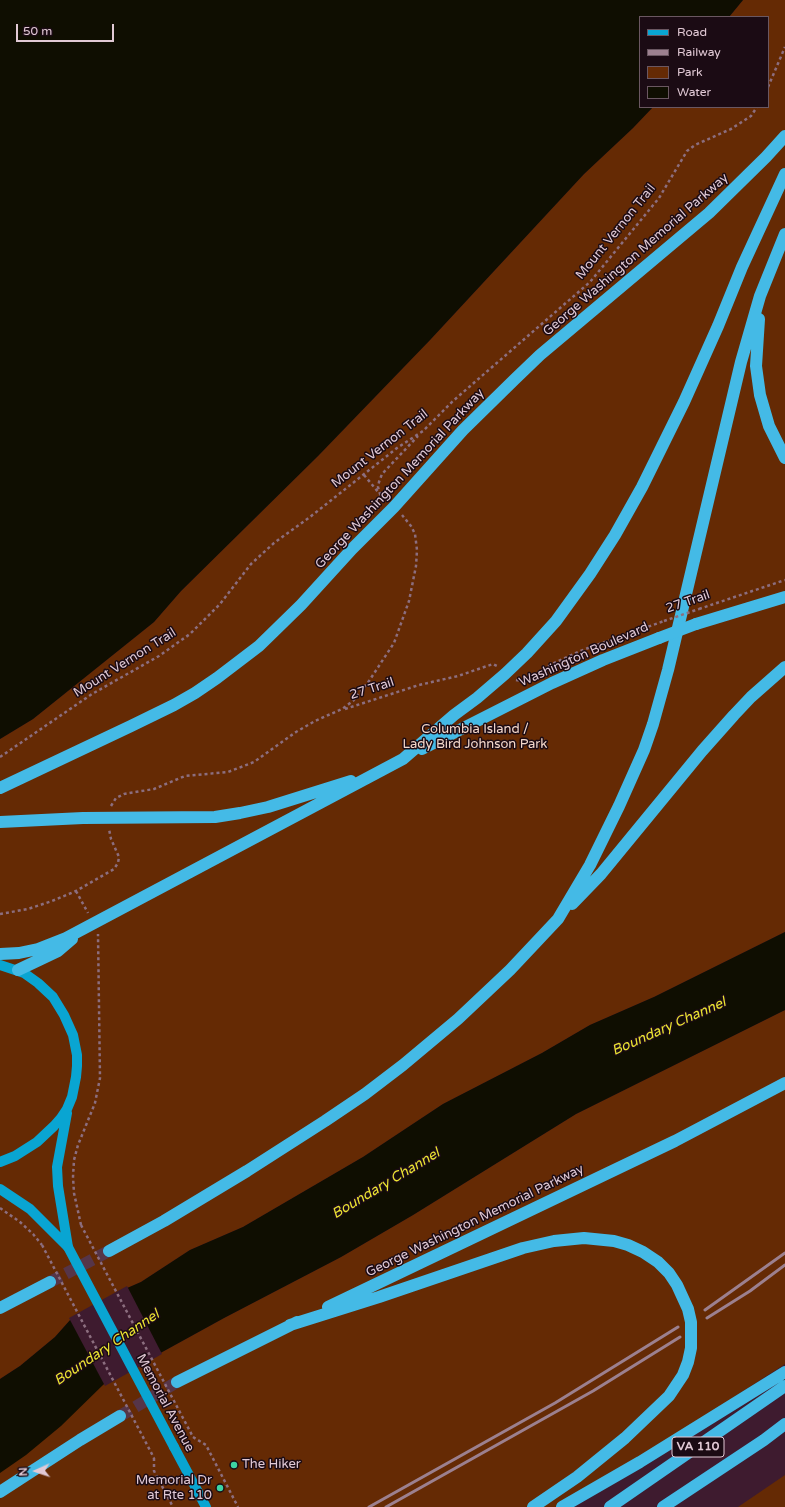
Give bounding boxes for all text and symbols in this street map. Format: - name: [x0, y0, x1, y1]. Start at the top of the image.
- scale bar: [18, 16, 116, 42]
- legend: [639, 16, 769, 108]
- text: 50 m: [23, 24, 52, 38]
- text: Road: [677, 25, 707, 39]
- text: Railway: [677, 45, 721, 59]
- text: Park: [677, 65, 703, 79]
- text: Water: [677, 85, 711, 99]
- street label: George Washington Memorial Parkway: [540, 170, 732, 340]
- street label: Mount Vernon Trail: [573, 181, 659, 283]
- street label: George Washington Memorial Parkway: [312, 386, 488, 572]
- street label: Mount Vernon Trail: [329, 407, 431, 491]
- street label: 27 Trail: [664, 587, 712, 617]
- street label: Washington Boulevard: [517, 619, 651, 691]
- street label: Mount Vernon Trail: [71, 625, 179, 701]
- street label: 27 Trail: [348, 675, 396, 703]
- park label: Columbia Island / Lady Bird Johnson Park: [403, 722, 547, 753]
- water label: Boundary Channel: [609, 994, 729, 1060]
- water label: Boundary Channel: [329, 1145, 443, 1223]
- street label: George Washington Memorial Parkway: [364, 1161, 586, 1281]
- water label: Boundary Channel: [51, 1307, 163, 1389]
- street label: Memorial Avenue: [133, 1352, 197, 1454]
- road number: VA 110: [672, 1437, 724, 1457]
- north arrow: [16, 1451, 56, 1491]
- place label: The Hiker: [242, 1457, 301, 1473]
- marker: The Hiker: [229, 1460, 239, 1470]
- text: N: [17, 1467, 30, 1476]
- place label: Memorial Dr at Rte 110: [136, 1473, 212, 1504]
- marker: Memorial Dr at Rte 110: [215, 1483, 225, 1493]

